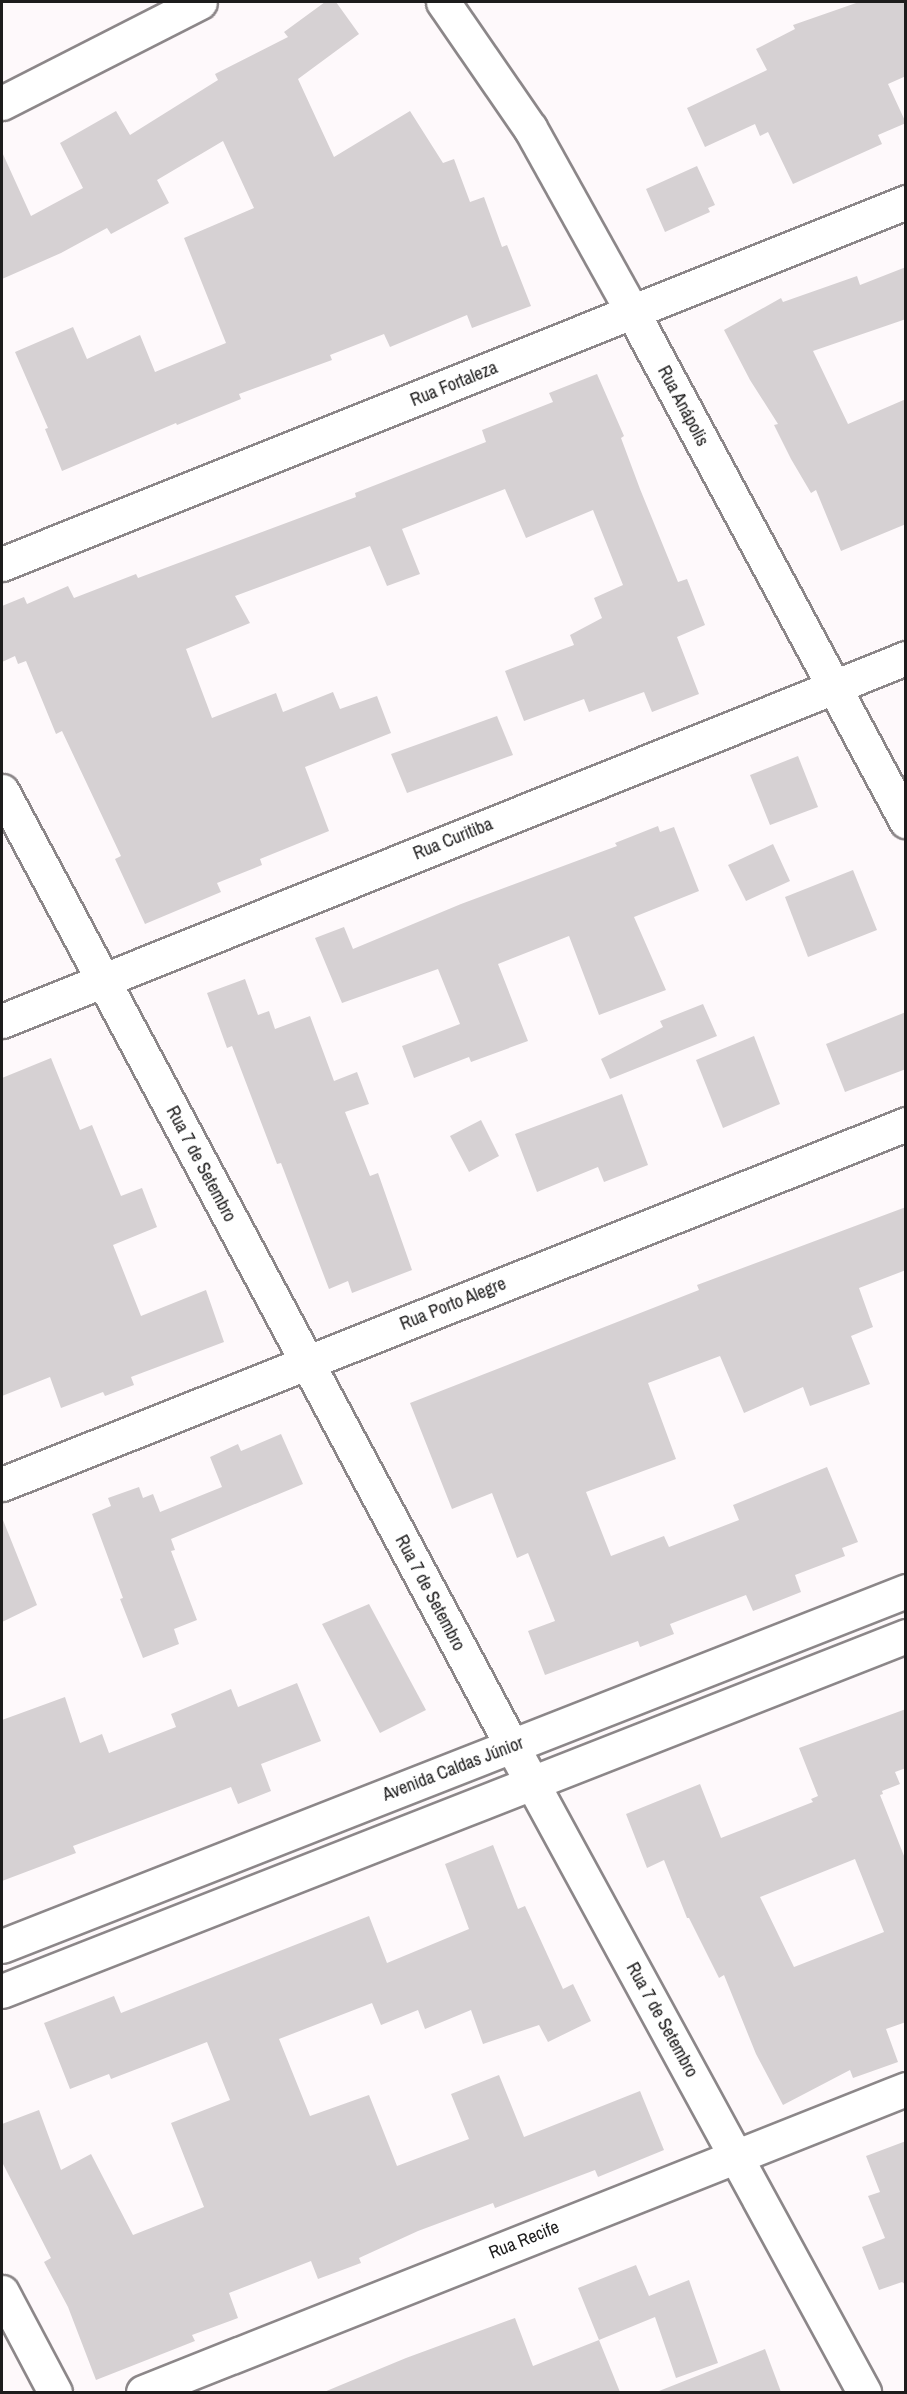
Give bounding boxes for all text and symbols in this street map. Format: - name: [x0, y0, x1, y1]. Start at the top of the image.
- street label: Rua Fortaleza: [407, 357, 501, 411]
- street label: Rua Anápolis: [653, 362, 713, 450]
- street label: Rua Curitiba: [410, 813, 496, 865]
- street label: Rua 7 de Setembro: [161, 1102, 241, 1226]
- street label: Rua Porto Alegre: [396, 1273, 510, 1335]
- street label: Rua 7 de Setembro: [390, 1531, 470, 1655]
- street label: Avenida Caldas Júnior: [380, 1732, 526, 1806]
- street label: Rua 7 de Setembro: [622, 1959, 702, 2081]
- street label: Rua Recife: [486, 2216, 562, 2264]

